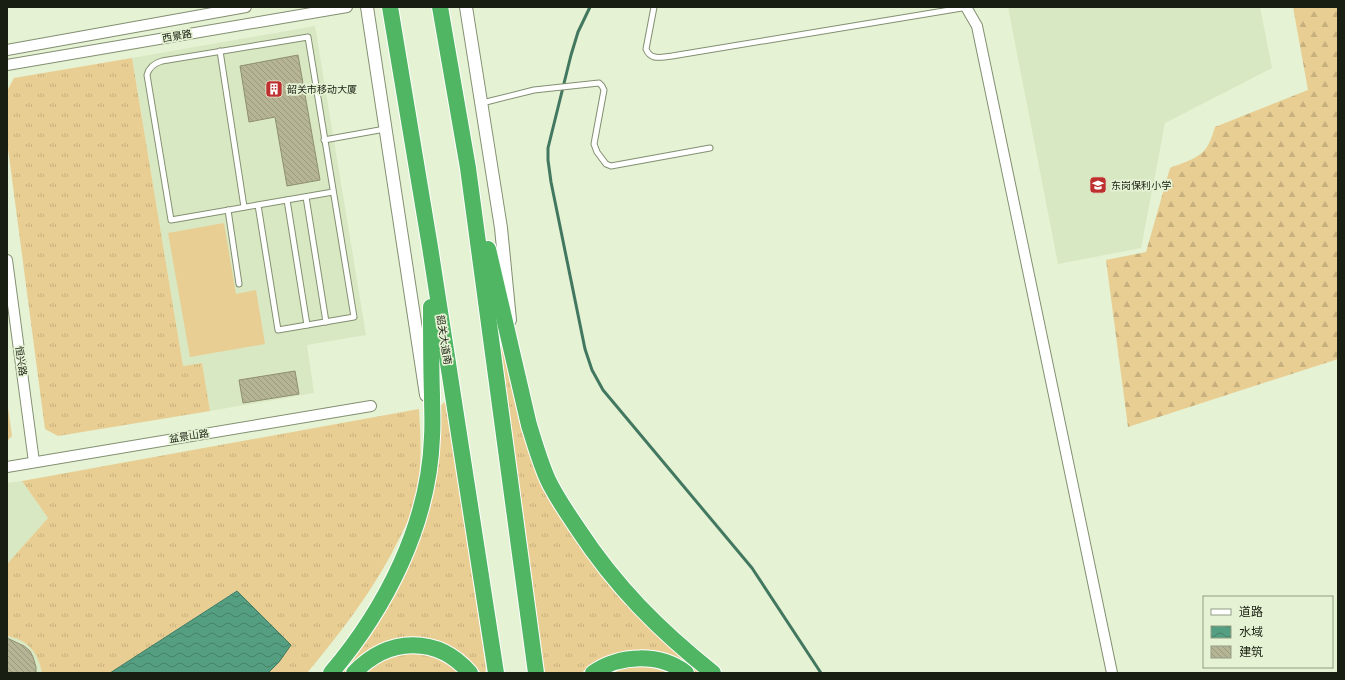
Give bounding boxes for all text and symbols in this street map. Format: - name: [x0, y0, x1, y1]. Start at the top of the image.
- street label: 西景路: [161, 26, 193, 46]
- building icon: 韶关市移动大厦: [264, 79, 284, 99]
- place label: 韶关市移动大厦: [287, 82, 357, 97]
- school or university icon: 东岗保利小学: [1088, 175, 1108, 195]
- place label: 东岗保利小学: [1111, 178, 1171, 193]
- street label: 韶关大道南: [433, 314, 455, 366]
- street label: 恒兴路: [11, 345, 31, 377]
- street label: 盆景山路: [168, 425, 210, 447]
- legend: [1203, 596, 1333, 668]
- text: 道路: [1239, 602, 1263, 621]
- text: 水域: [1239, 622, 1263, 641]
- text: 建筑: [1239, 642, 1263, 661]

